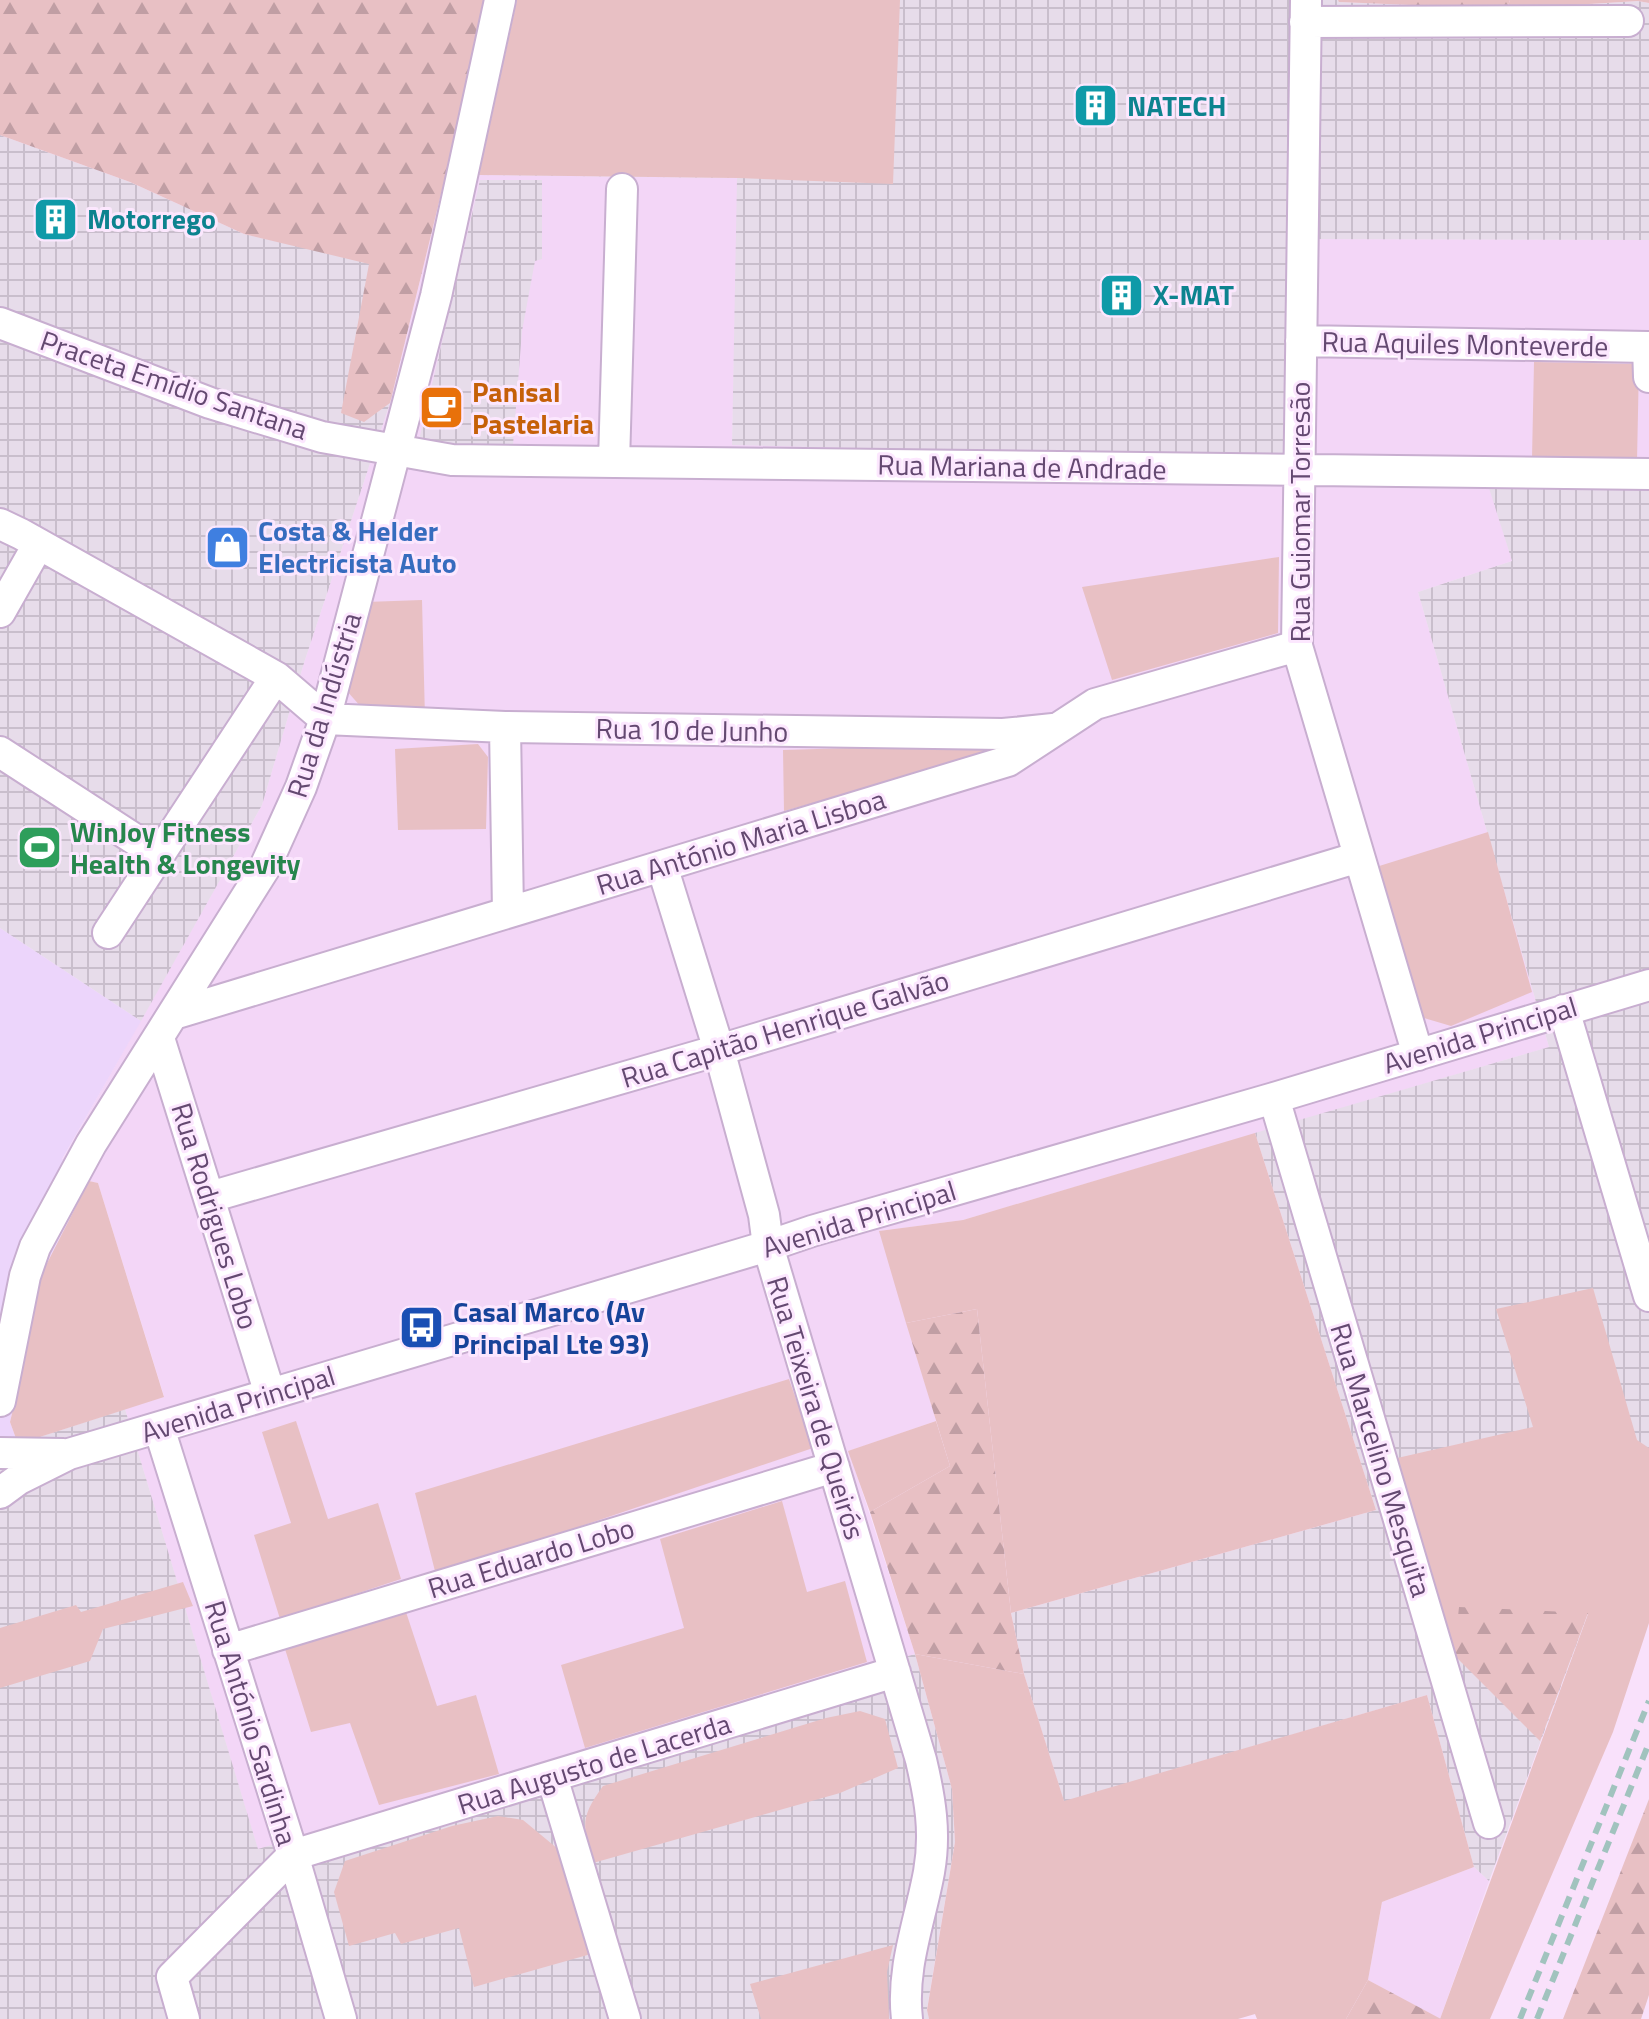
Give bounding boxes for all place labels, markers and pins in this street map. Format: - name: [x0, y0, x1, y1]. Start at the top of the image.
- building icon: NATECH: [1072, 82, 1120, 130]
- place label: NATECH: [1127, 84, 1227, 127]
- building icon: Motorrego: [32, 195, 80, 243]
- place label: Motorrego: [87, 197, 216, 240]
- building icon: X-MAT: [1098, 271, 1146, 319]
- place label: X-MAT: [1153, 273, 1234, 316]
- place label: Panisal Pastelaria: [472, 370, 594, 445]
- cafe icon: Panisal Pastelaria: [417, 384, 465, 432]
- place label: Costa & Helder Electricista Auto: [258, 509, 457, 584]
- shop icon: Costa & Helder Electricista Auto: [203, 523, 251, 571]
- place label: WinJoy Fitness Health & Longevity: [70, 810, 301, 885]
- sports icon: WinJoy Fitness Health & Longevity: [15, 824, 63, 872]
- place label: Casal Marco (Av Principal Lte 93): [453, 1290, 649, 1365]
- bus stop icon: Casal Marco (Av Principal Lte 93): [398, 1304, 446, 1352]

